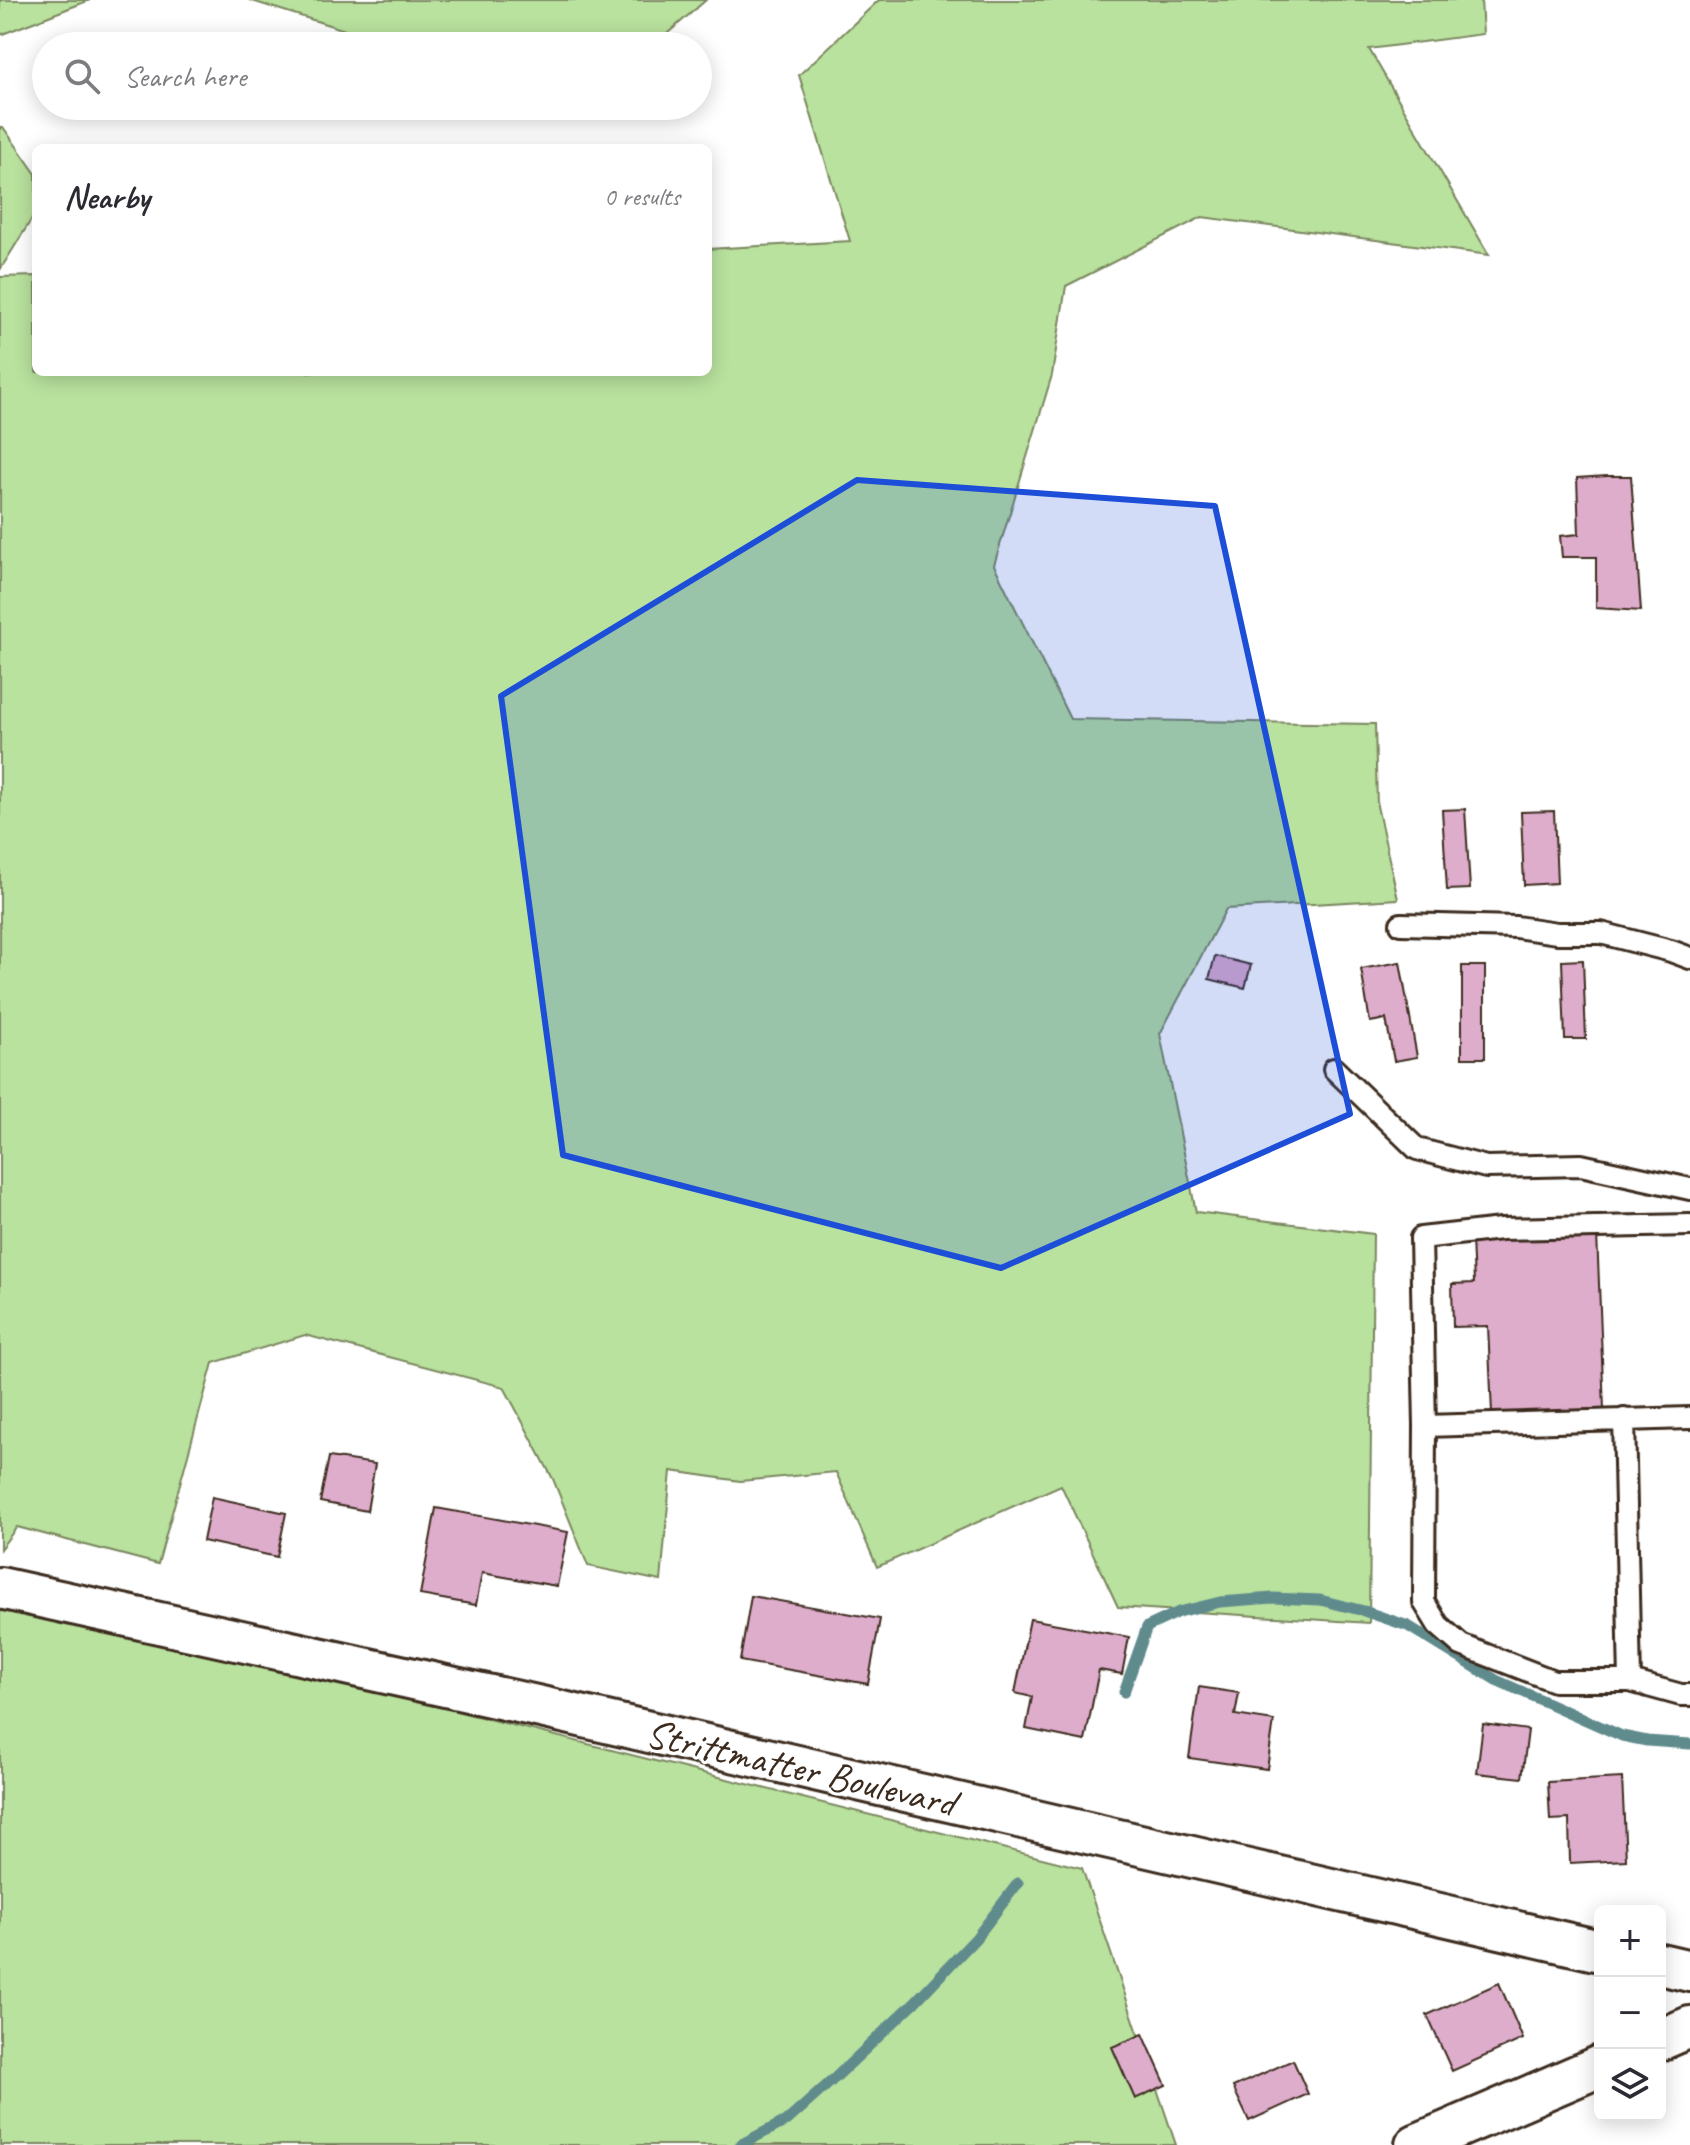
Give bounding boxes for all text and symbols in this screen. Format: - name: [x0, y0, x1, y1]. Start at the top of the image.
- search box: [32, 32, 712, 120]
- icon: search: [60, 54, 104, 98]
- text: Search here: [124, 57, 246, 95]
- text: Nearby: [64, 175, 150, 218]
- text: 0 results: [604, 180, 680, 213]
- street label: Strittmatter Boulevard: [641, 1708, 965, 1829]
- map controls: [1594, 1905, 1666, 2121]
- button: +: [1594, 1905, 1666, 1977]
- button: −: [1594, 1977, 1666, 2049]
- button: layers: [1594, 2049, 1666, 2121]

